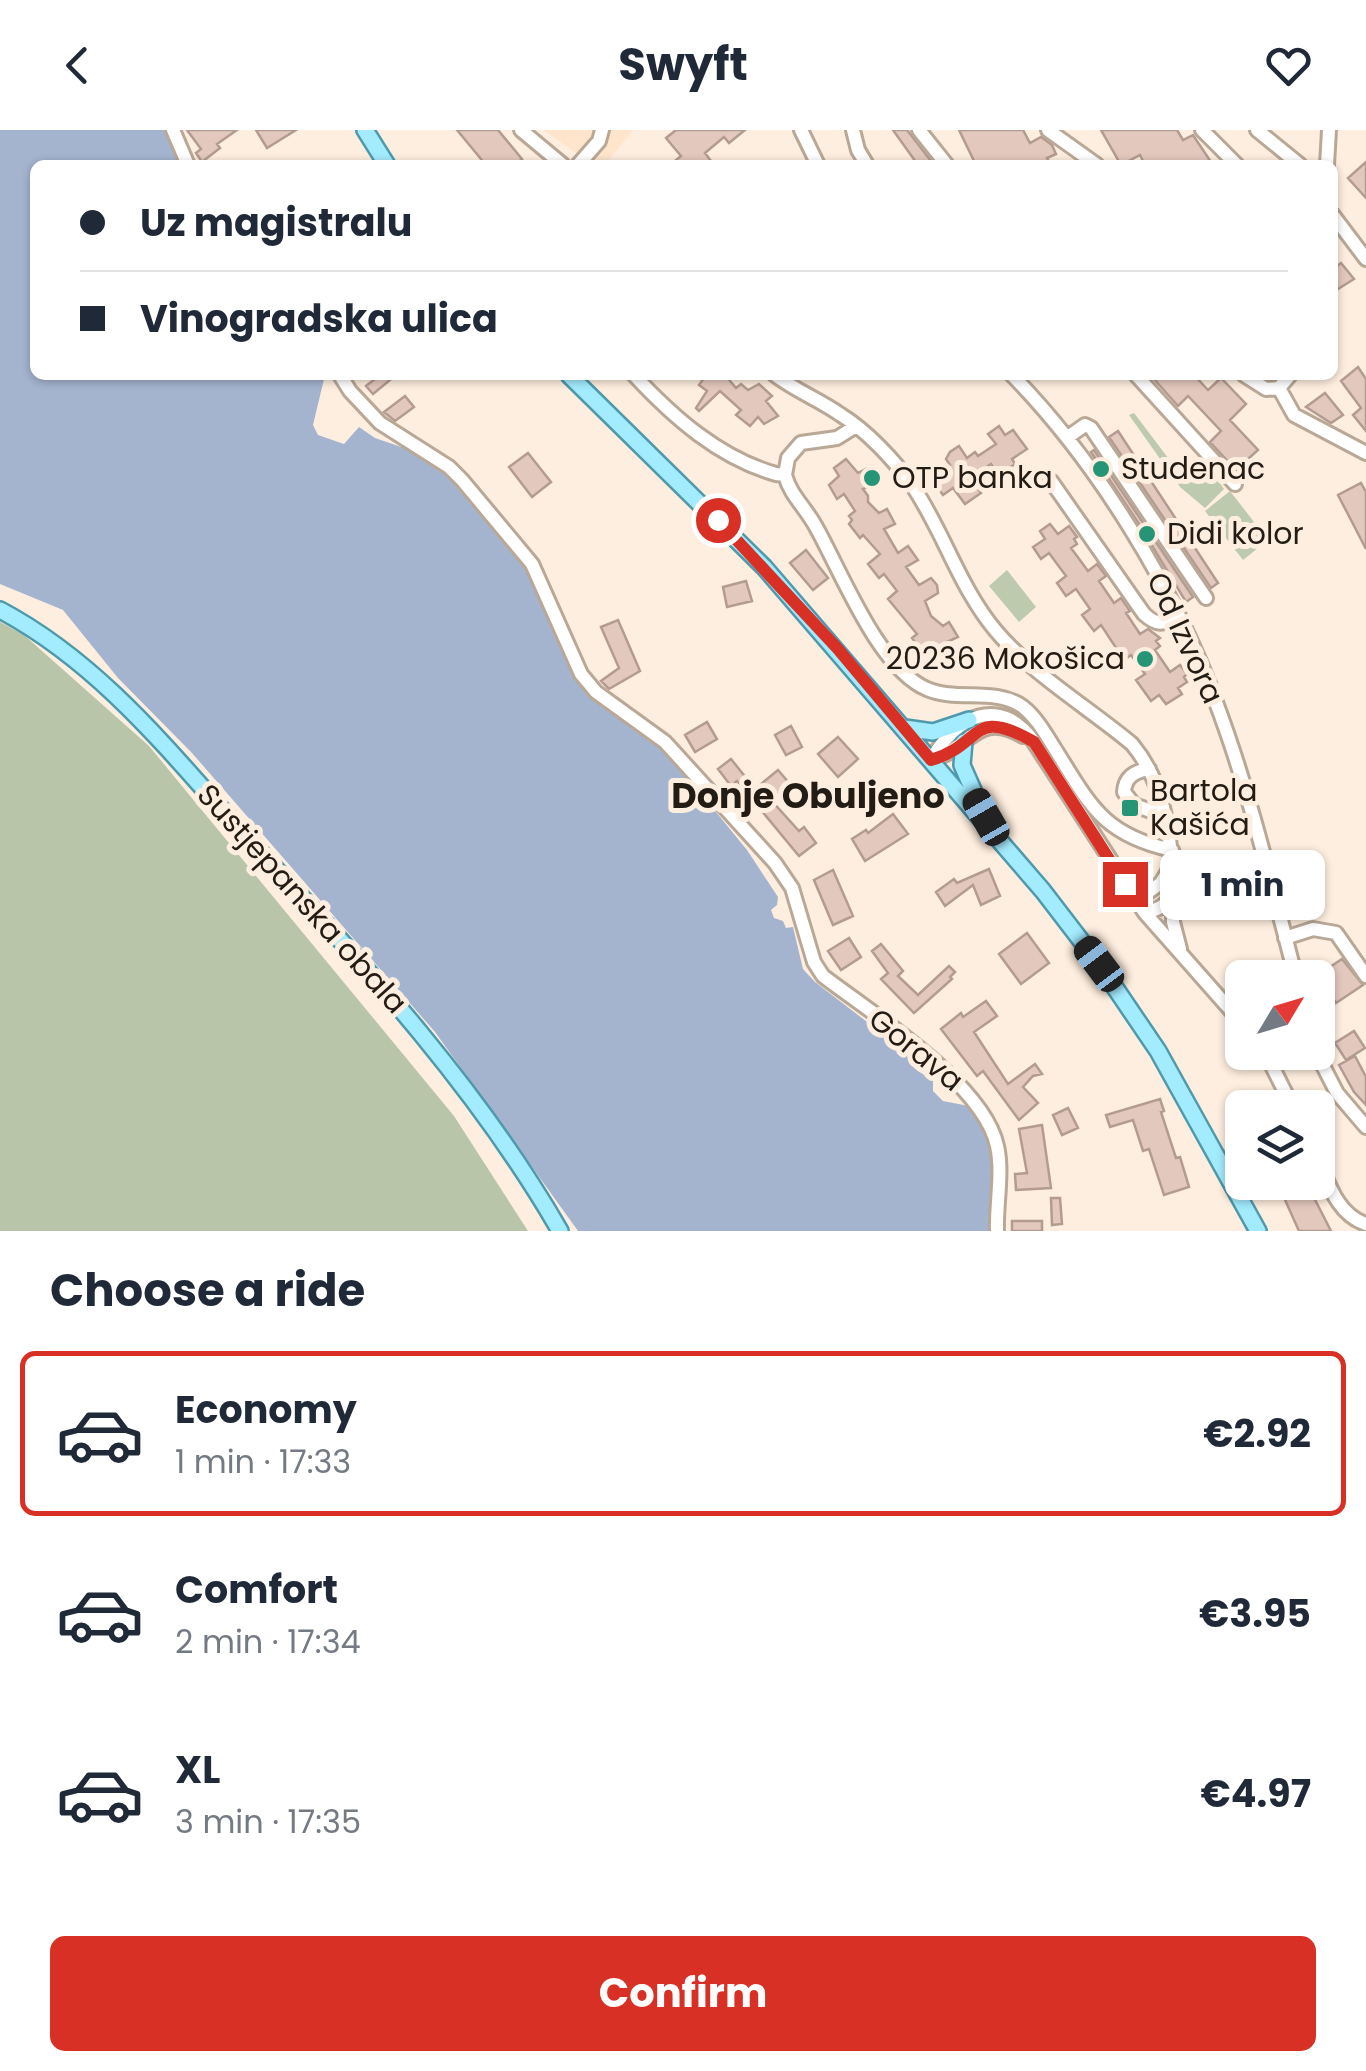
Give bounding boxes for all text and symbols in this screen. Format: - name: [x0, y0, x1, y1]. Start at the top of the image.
- text: Swyft: [618, 33, 748, 96]
- icon: back: [50, 38, 105, 93]
- icon: heart: [1261, 38, 1316, 93]
- text: Uz magistralu: [140, 196, 412, 249]
- text: Vinogradska ulica: [140, 292, 498, 345]
- place label: Studenac: [1121, 447, 1265, 490]
- place label: OTP banka: [892, 456, 1053, 499]
- marker: Studenac: [1090, 458, 1112, 480]
- marker: OTP banka: [861, 467, 883, 489]
- route start: [696, 498, 741, 543]
- place label: Didi kolor: [1167, 512, 1304, 555]
- marker: Didi kolor: [1136, 523, 1158, 545]
- street label: Od Izvora: [1136, 565, 1235, 711]
- place label: 20236 Mokošica: [886, 637, 1125, 680]
- marker: 20236 Mokošica: [1134, 648, 1156, 670]
- place label: Bartola Kašića: [1150, 769, 1258, 846]
- district label: Donje Obuljeno: [671, 771, 945, 820]
- street label: Sustjepanska obala: [187, 774, 417, 1023]
- car: [958, 784, 1014, 850]
- marker: Bartola Kašića: [1119, 797, 1141, 819]
- callout: 1 min: [1160, 849, 1325, 919]
- route end: [1103, 862, 1148, 907]
- text: 1 min: [1201, 862, 1284, 907]
- car: [1069, 931, 1129, 997]
- north arrow: [1225, 960, 1335, 1070]
- map controls: [1225, 960, 1335, 1200]
- street label: Gorava: [860, 998, 973, 1101]
- button: layers: [1225, 1090, 1335, 1200]
- text: Choose a ride: [50, 1259, 365, 1322]
- text: Economy: [175, 1383, 357, 1436]
- icon: car: [55, 1389, 145, 1479]
- text: €2.92: [1203, 1407, 1311, 1460]
- text: 1 min · 17:33: [175, 1439, 351, 1484]
- text: Comfort: [175, 1563, 338, 1616]
- icon: car: [55, 1569, 145, 1659]
- text: €3.95: [1199, 1587, 1311, 1640]
- text: 2 min · 17:34: [175, 1619, 361, 1664]
- text: XL: [175, 1743, 220, 1796]
- icon: car: [55, 1749, 145, 1839]
- text: €4.97: [1201, 1767, 1311, 1820]
- text: 3 min · 17:35: [175, 1799, 361, 1844]
- button: Confirm: [50, 1936, 1316, 2051]

